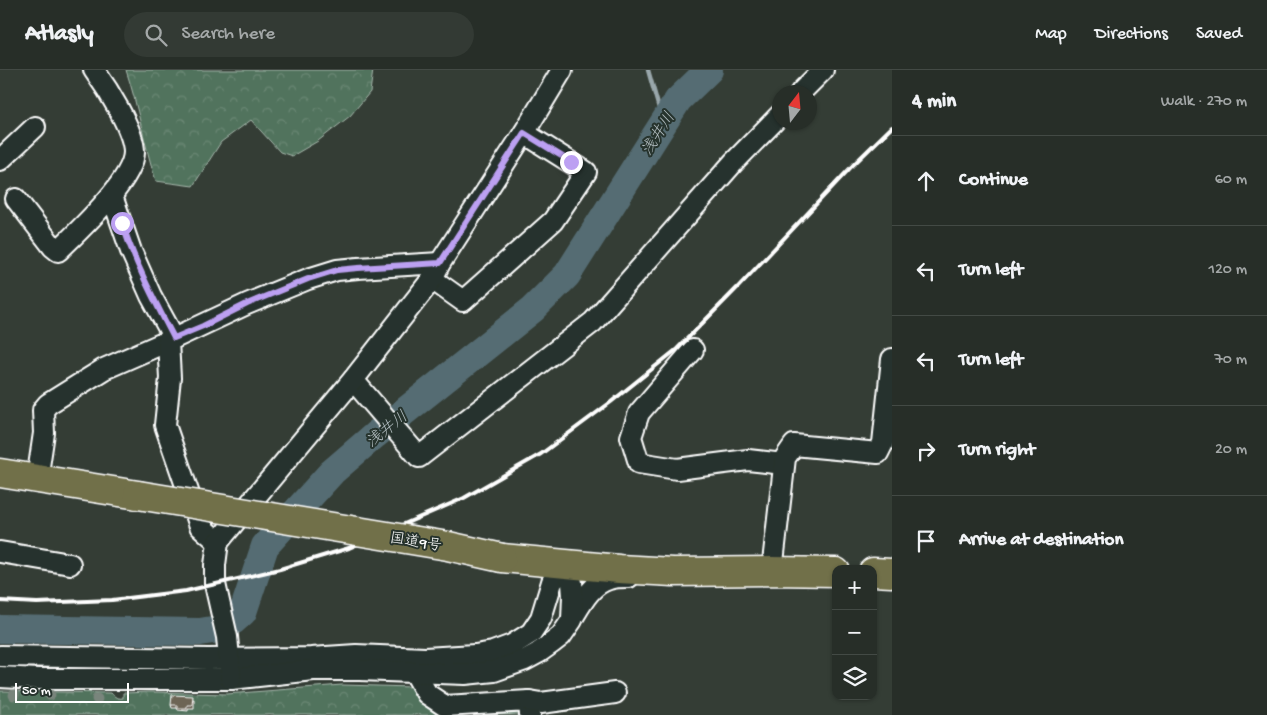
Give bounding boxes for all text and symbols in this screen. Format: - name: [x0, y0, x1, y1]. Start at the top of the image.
- search box: [124, 12, 474, 57]
- text: Atlasly: [25, 20, 94, 49]
- icon: search: [142, 21, 170, 49]
- text: Search here: [182, 23, 275, 46]
- text: Map: [1035, 24, 1067, 45]
- text: Directions: [1095, 24, 1168, 45]
- text: Saved: [1196, 24, 1242, 45]
- north arrow: [772, 85, 817, 130]
- text: 4 min: [912, 90, 956, 115]
- text: Walk · 270 m: [1161, 93, 1247, 112]
- water label: 浅井川: [638, 109, 681, 160]
- route end: [560, 151, 583, 174]
- icon: ahead: [912, 167, 940, 195]
- text: Continue: [959, 169, 1028, 192]
- text: 60 m: [1215, 171, 1247, 190]
- route start: [111, 212, 134, 235]
- icon: left: [912, 257, 940, 285]
- text: Turn left: [959, 259, 1023, 282]
- text: 120 m: [1208, 261, 1247, 280]
- icon: left: [912, 347, 940, 375]
- text: Turn left: [959, 349, 1023, 372]
- text: 70 m: [1214, 351, 1247, 370]
- water label: 浅井川: [363, 407, 413, 453]
- icon: right: [912, 437, 940, 465]
- text: Turn right: [959, 439, 1035, 462]
- text: 20 m: [1215, 441, 1247, 460]
- icon: arrive: [912, 527, 940, 555]
- text: Arrive at destination: [959, 529, 1123, 552]
- street label: 国道9号: [388, 530, 443, 556]
- map controls: [832, 565, 877, 700]
- button: +: [832, 565, 877, 610]
- button: −: [832, 610, 877, 655]
- button: layers: [832, 655, 877, 700]
- scale bar: [15, 680, 129, 703]
- text: 50 m: [22, 683, 51, 700]

